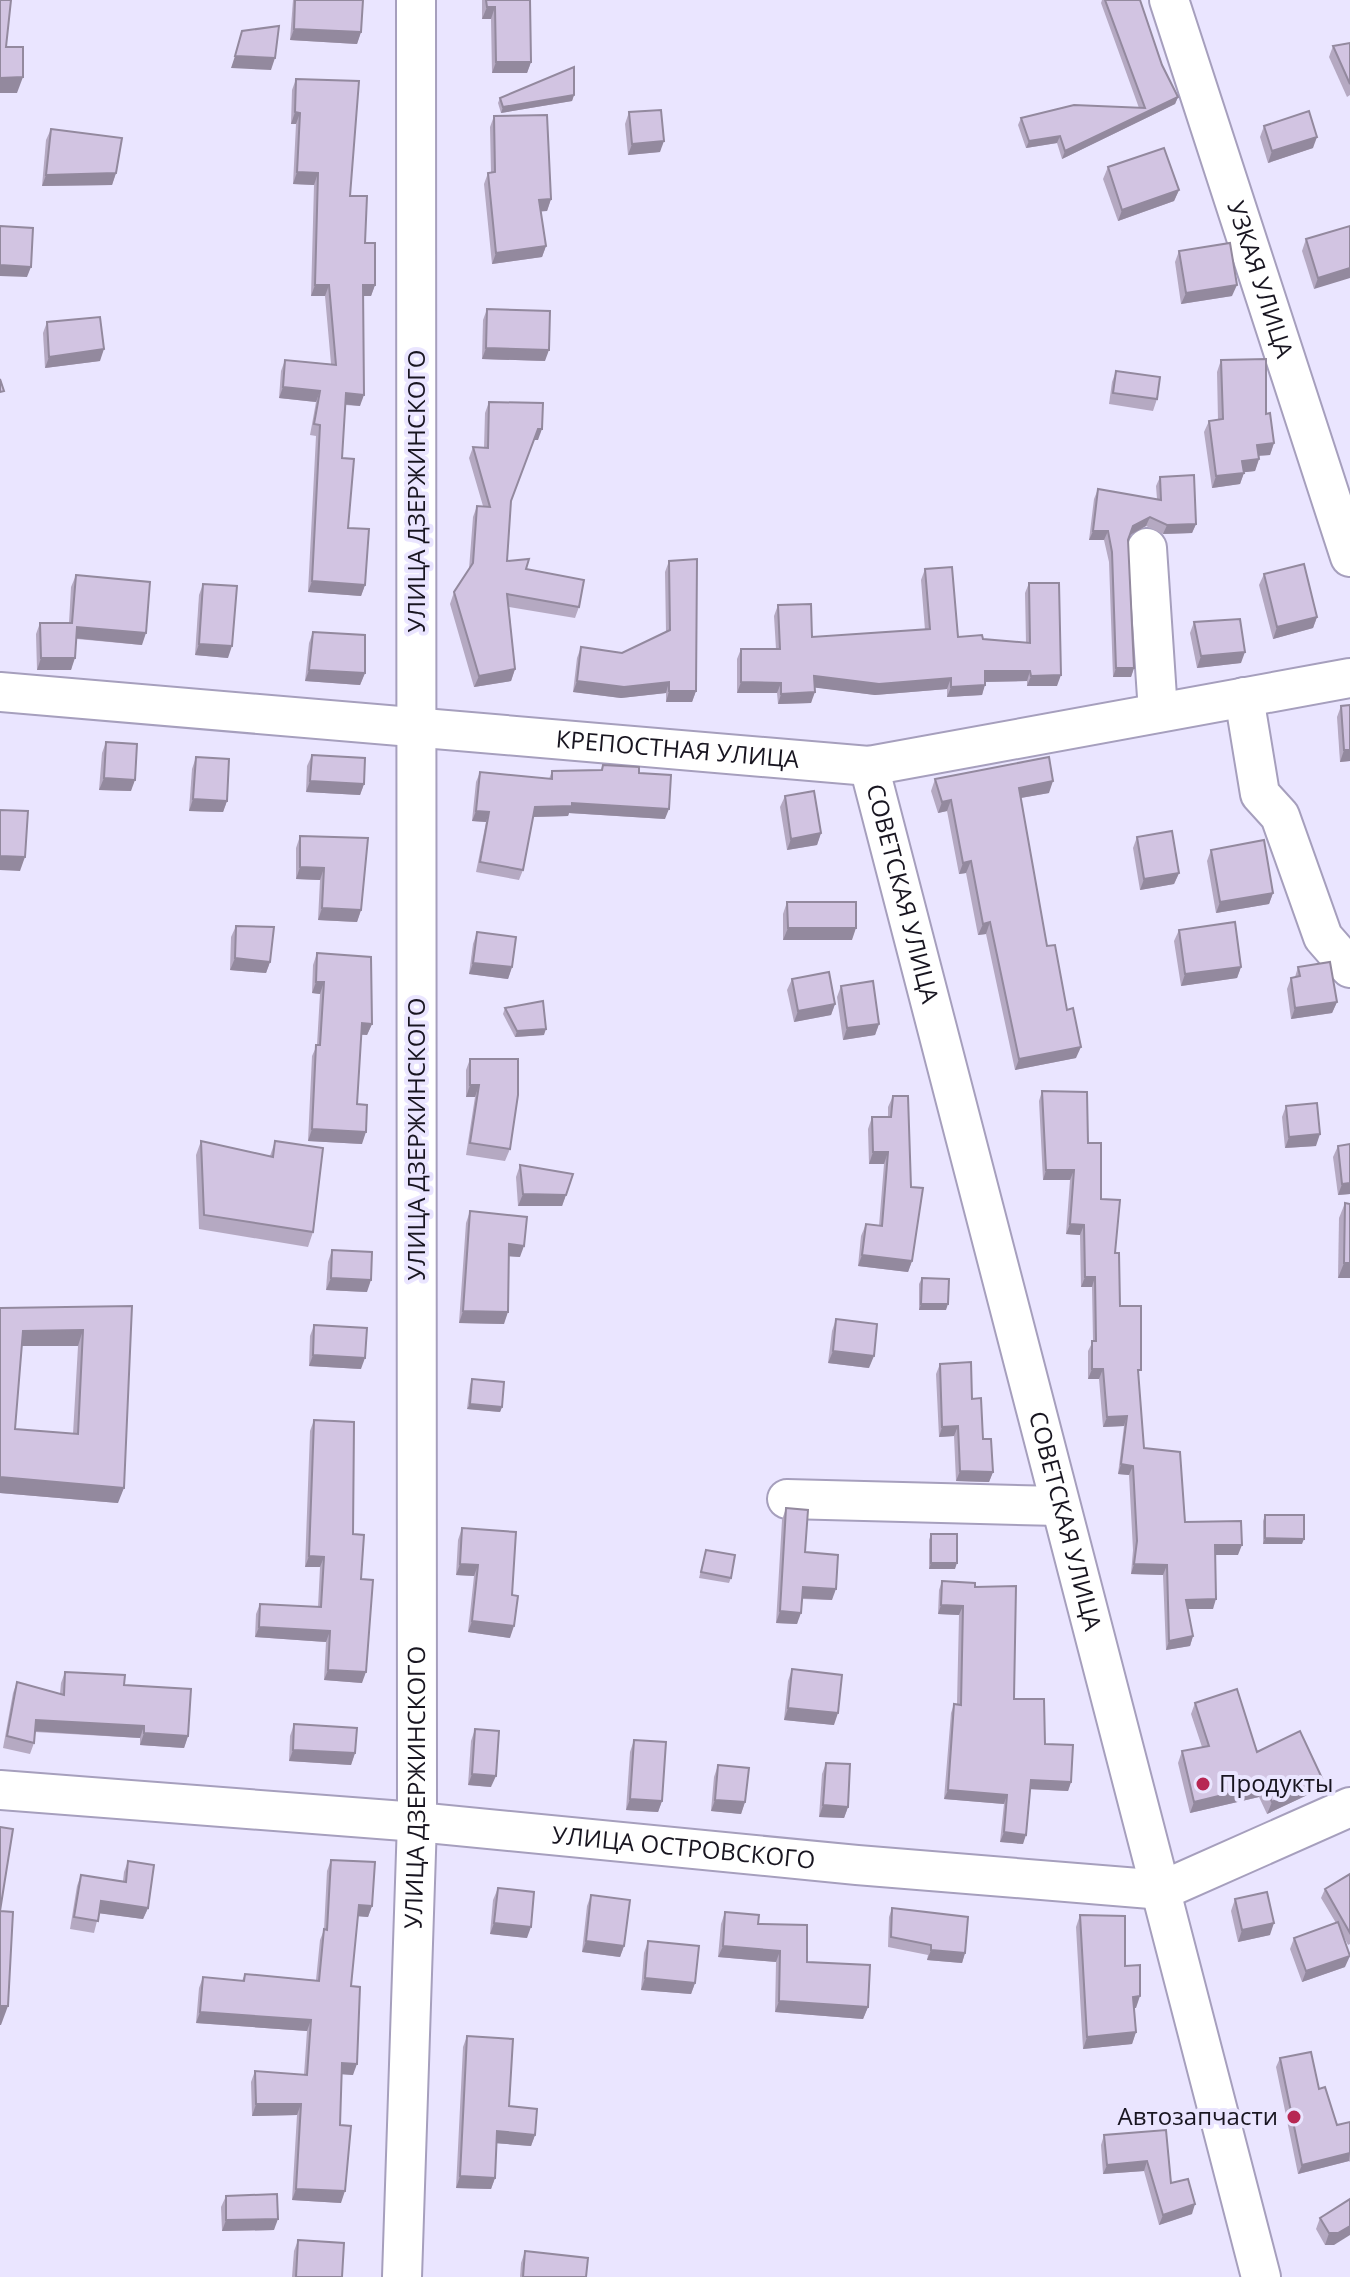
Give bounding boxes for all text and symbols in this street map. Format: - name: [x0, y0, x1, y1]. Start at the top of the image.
- street label: УЗКАЯ УЛИЦА: [1220, 197, 1302, 362]
- street label: УЛИЦА ДЗЕРЖИНСКОГО: [399, 350, 432, 632]
- street label: КРЕПОСТНАЯ УЛИЦА: [555, 721, 801, 775]
- street label: СОВЕТСКАЯ УЛИЦА: [859, 780, 948, 1007]
- street label: УЛИЦА ДЗЕРЖИНСКОГО: [399, 998, 432, 1280]
- street label: СОВЕТСКАЯ УЛИЦА: [1022, 1408, 1111, 1634]
- street label: УЛИЦА ДЗЕРЖИНСКОГО: [395, 1646, 432, 1929]
- place label: Продукты: [1219, 1766, 1334, 1799]
- marker: Продукты: [1194, 1775, 1212, 1793]
- street label: УЛИЦА ОСТРОВСКОГО: [551, 1817, 817, 1876]
- place label: Автозапчасти: [1118, 2099, 1278, 2132]
- marker: Автозапчасти: [1285, 2108, 1303, 2126]

